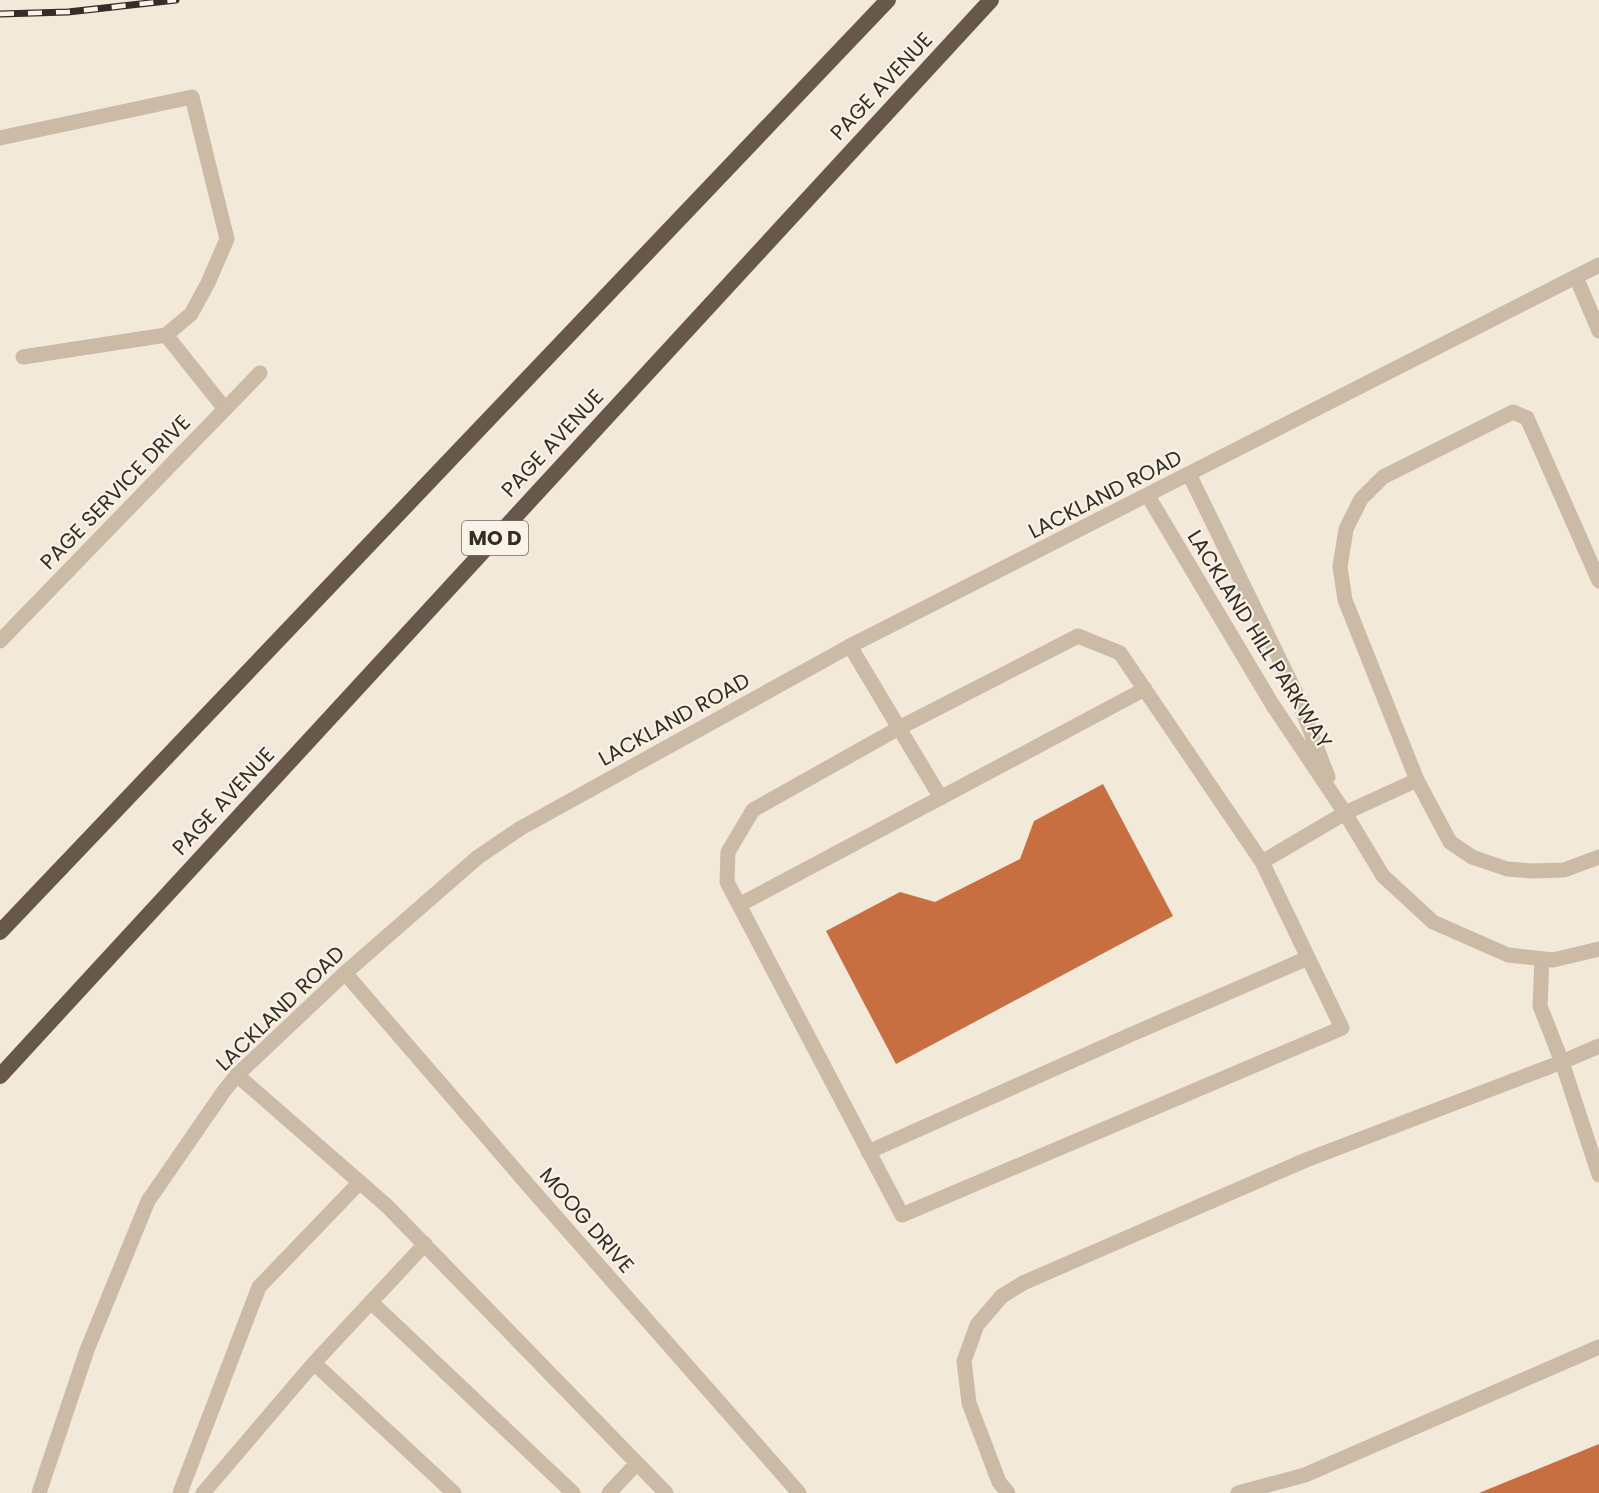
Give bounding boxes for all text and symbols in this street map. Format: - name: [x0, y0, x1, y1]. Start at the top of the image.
- street label: PAGE AVENUE: [823, 26, 939, 146]
- street label: PAGE AVENUE: [494, 383, 610, 503]
- street label: PAGE SERVICE DRIVE: [34, 408, 196, 576]
- street label: LACKLAND ROAD: [1023, 443, 1187, 545]
- road number: MO D: [462, 521, 528, 555]
- street label: LACKLAND HILL PARKWAY: [1181, 524, 1339, 754]
- street label: LACKLAND ROAD: [593, 665, 755, 773]
- street label: PAGE AVENUE: [165, 741, 281, 861]
- street label: LACKLAND ROAD: [209, 939, 351, 1077]
- street label: MOOG DRIVE: [533, 1161, 641, 1279]

